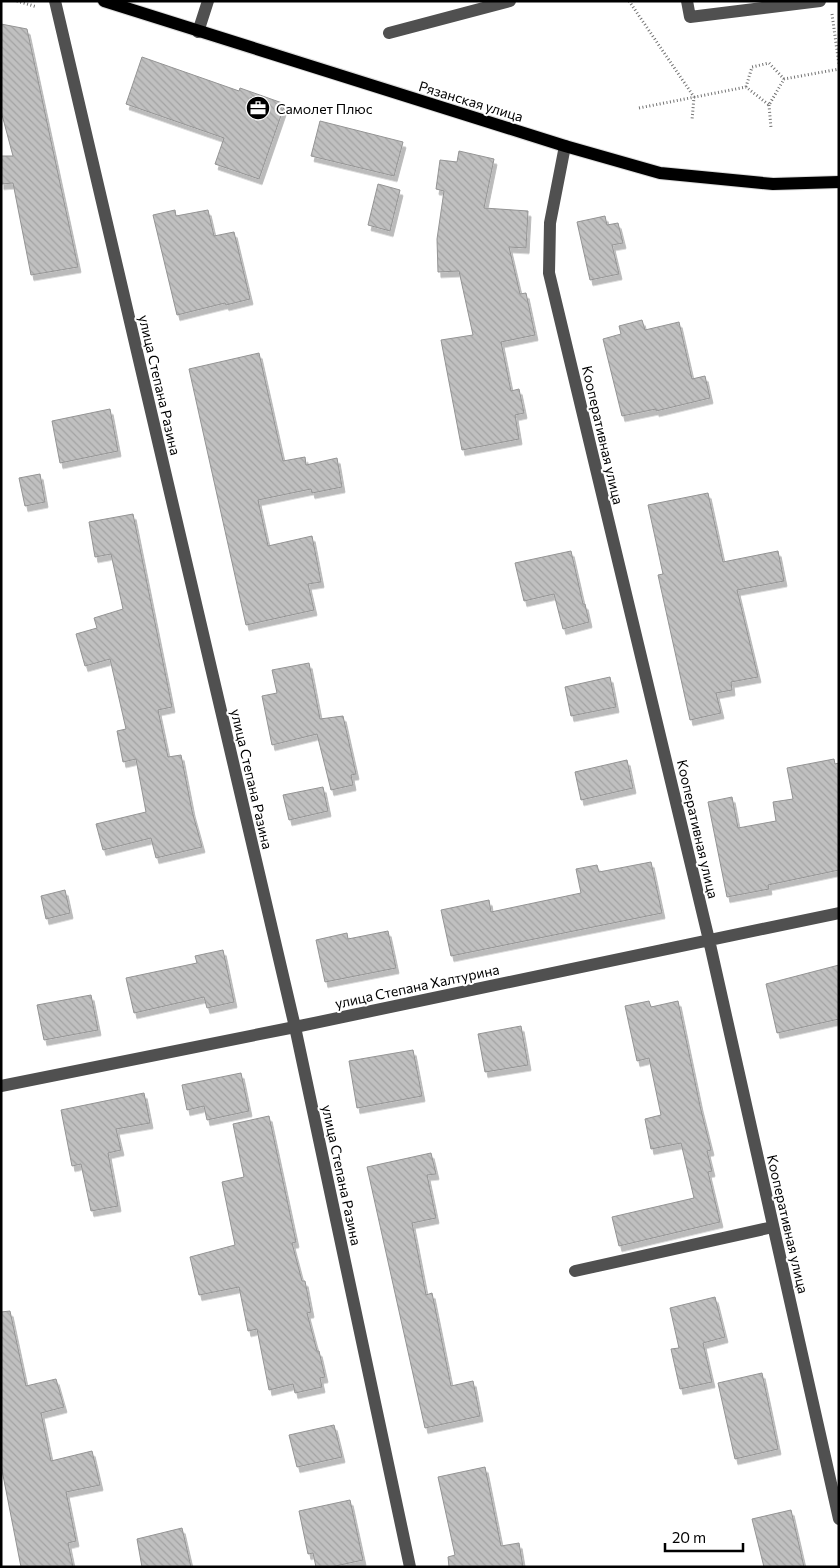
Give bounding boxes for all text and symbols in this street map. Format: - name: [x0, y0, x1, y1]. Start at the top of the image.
- street label: Рязанская улица: [417, 77, 525, 125]
- office icon: Самолет Плюс: [245, 95, 271, 121]
- place label: Самолет Плюс: [276, 100, 373, 117]
- street label: улица Степана Разина: [136, 313, 184, 457]
- street label: Кооперативная улица: [579, 364, 627, 506]
- street label: улица Степана Разина: [228, 707, 276, 851]
- street label: Кооперативная улица: [674, 758, 722, 900]
- street label: улица Степана Халтурина: [333, 960, 501, 1012]
- street label: улица Степана Разина: [319, 1103, 365, 1247]
- street label: Кооперативная улица: [764, 1153, 812, 1295]
- scale bar: [665, 1520, 742, 1552]
- text: 20 m: [672, 1528, 706, 1546]

